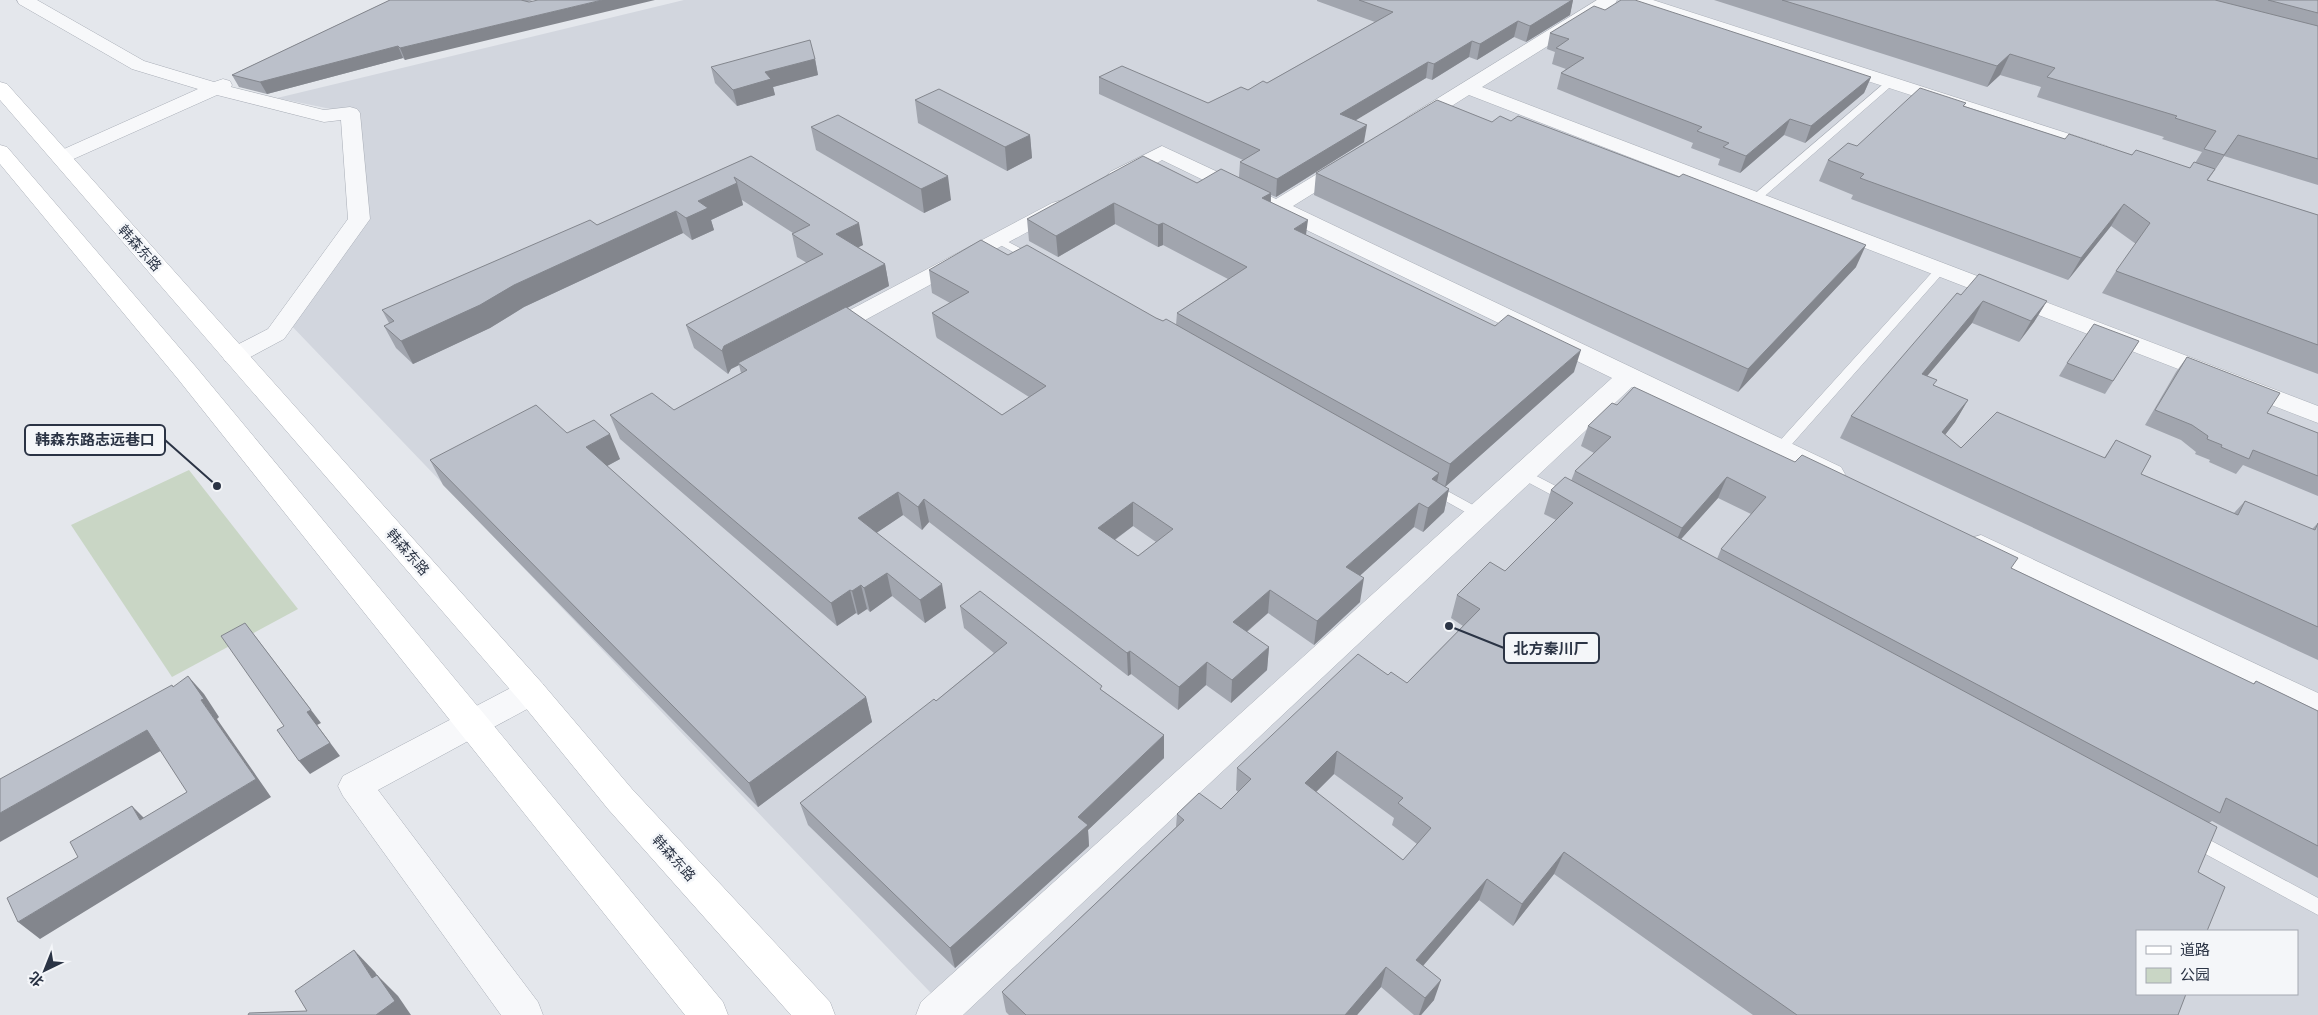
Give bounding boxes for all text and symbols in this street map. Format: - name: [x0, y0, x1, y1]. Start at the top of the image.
- street label: 韩森东路: [115, 221, 165, 275]
- callout: 韩森东路志远巷口: [25, 425, 165, 455]
- text: 韩森东路志远巷口: [35, 430, 155, 449]
- street label: 韩森东路: [383, 525, 433, 579]
- callout: 北方秦川厂: [1504, 633, 1599, 663]
- text: 北方秦川厂: [1513, 639, 1589, 658]
- street label: 韩森东路: [649, 831, 699, 885]
- legend: [2136, 930, 2298, 995]
- text: 道路: [2180, 940, 2210, 959]
- north arrow: [20, 945, 70, 995]
- text: 公园: [2180, 965, 2210, 984]
- text: 北: [25, 968, 47, 991]

